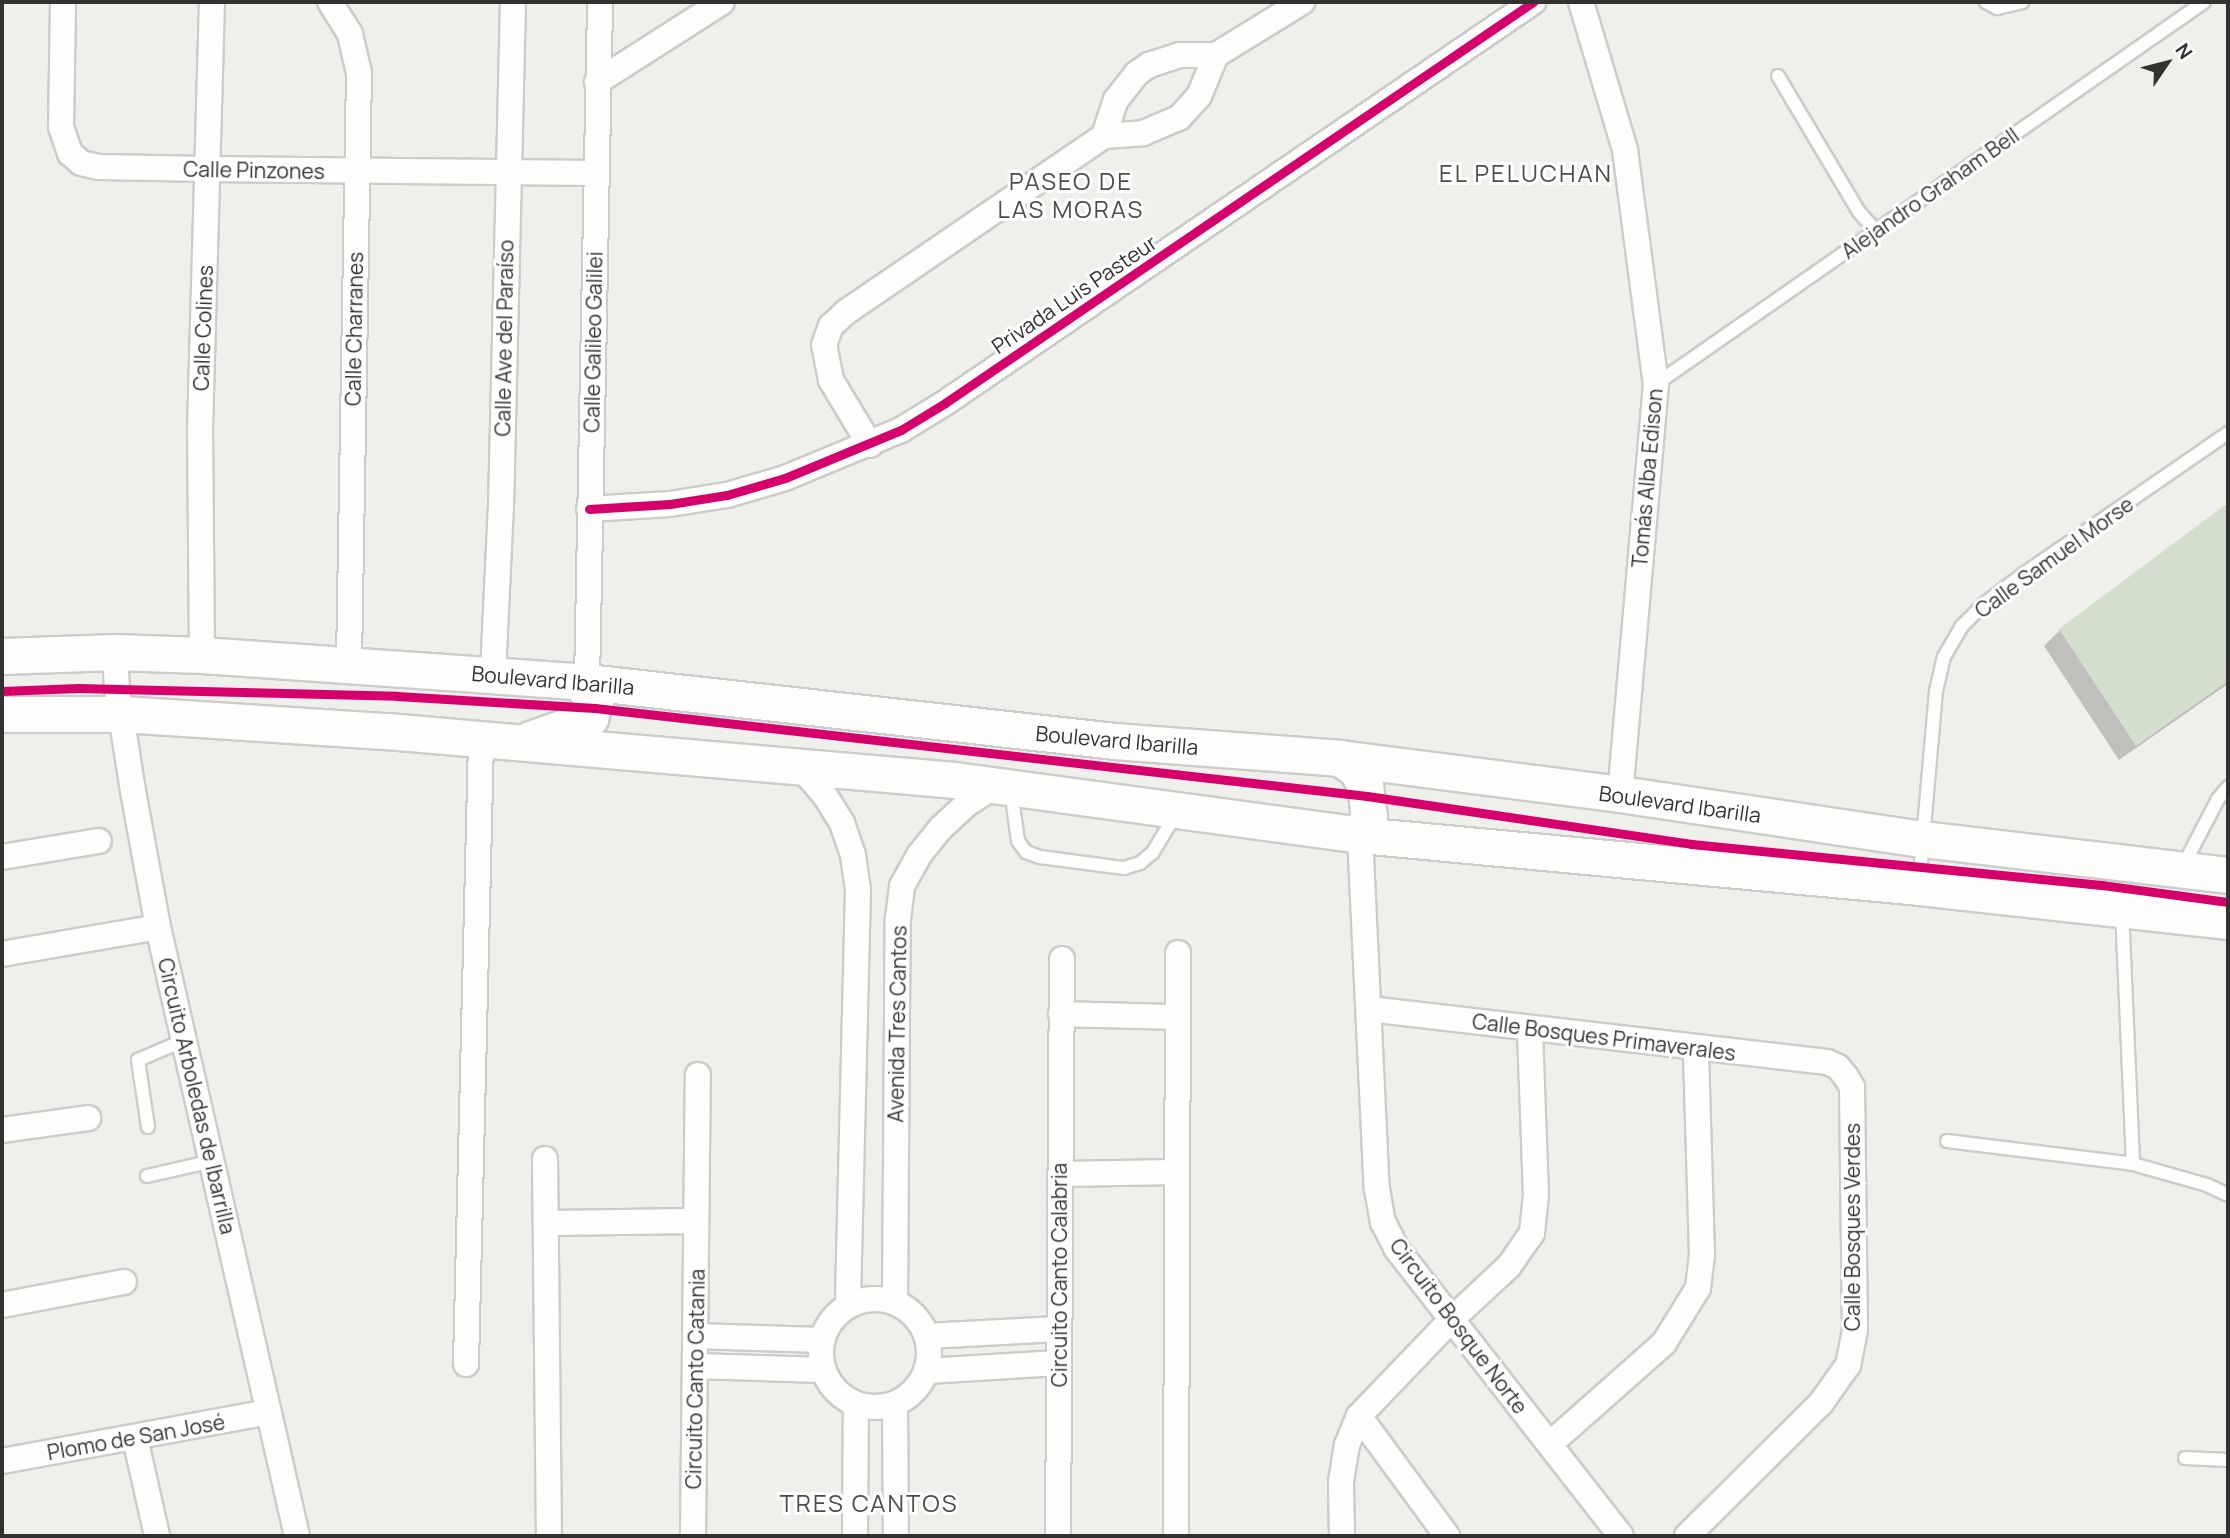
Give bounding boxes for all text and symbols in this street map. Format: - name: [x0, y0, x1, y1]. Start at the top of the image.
- north arrow: [2132, 28, 2202, 98]
- text: N: [2170, 38, 2199, 64]
- street label: Alejandro Graham Bell: [1836, 122, 2024, 264]
- street label: Calle Pinzones: [183, 156, 325, 184]
- district label: EL PELUCHAN: [1440, 159, 1612, 187]
- district label: PASEO DE LAS MORAS: [999, 167, 1143, 223]
- street label: Privada Luis Pasteur: [987, 229, 1161, 359]
- street label: Calle Ave del Paraíso: [490, 239, 518, 437]
- street label: Calle Galileo Galilei: [579, 251, 607, 433]
- street label: Calle Charranes: [340, 252, 368, 406]
- street label: Calle Colines: [188, 265, 218, 391]
- street label: Tomás Alba Edison: [1627, 387, 1667, 569]
- street label: Calle Samuel Morse: [1970, 491, 2138, 623]
- street label: Boulevard Ibarilla: [471, 660, 635, 700]
- street label: Boulevard Ibarilla: [1035, 720, 1199, 760]
- street label: Boulevard Ibarilla: [1597, 780, 1763, 828]
- street label: Avenida Tres Cantos: [883, 925, 911, 1123]
- street label: Circuito Arboledas de Ibarrilla: [153, 955, 241, 1237]
- street label: Calle Bosques Primaverales: [1471, 1008, 1737, 1066]
- street label: Calle Bosques Verdes: [1839, 1123, 1865, 1331]
- street label: Circuito Canto Calabria: [1046, 1163, 1072, 1387]
- street label: Circuito Bosque Norte: [1385, 1233, 1533, 1419]
- street label: Circuito Canto Catania: [680, 1269, 710, 1489]
- street label: Plomo de San José: [45, 1409, 227, 1465]
- district label: TRES CANTOS: [781, 1489, 957, 1517]

